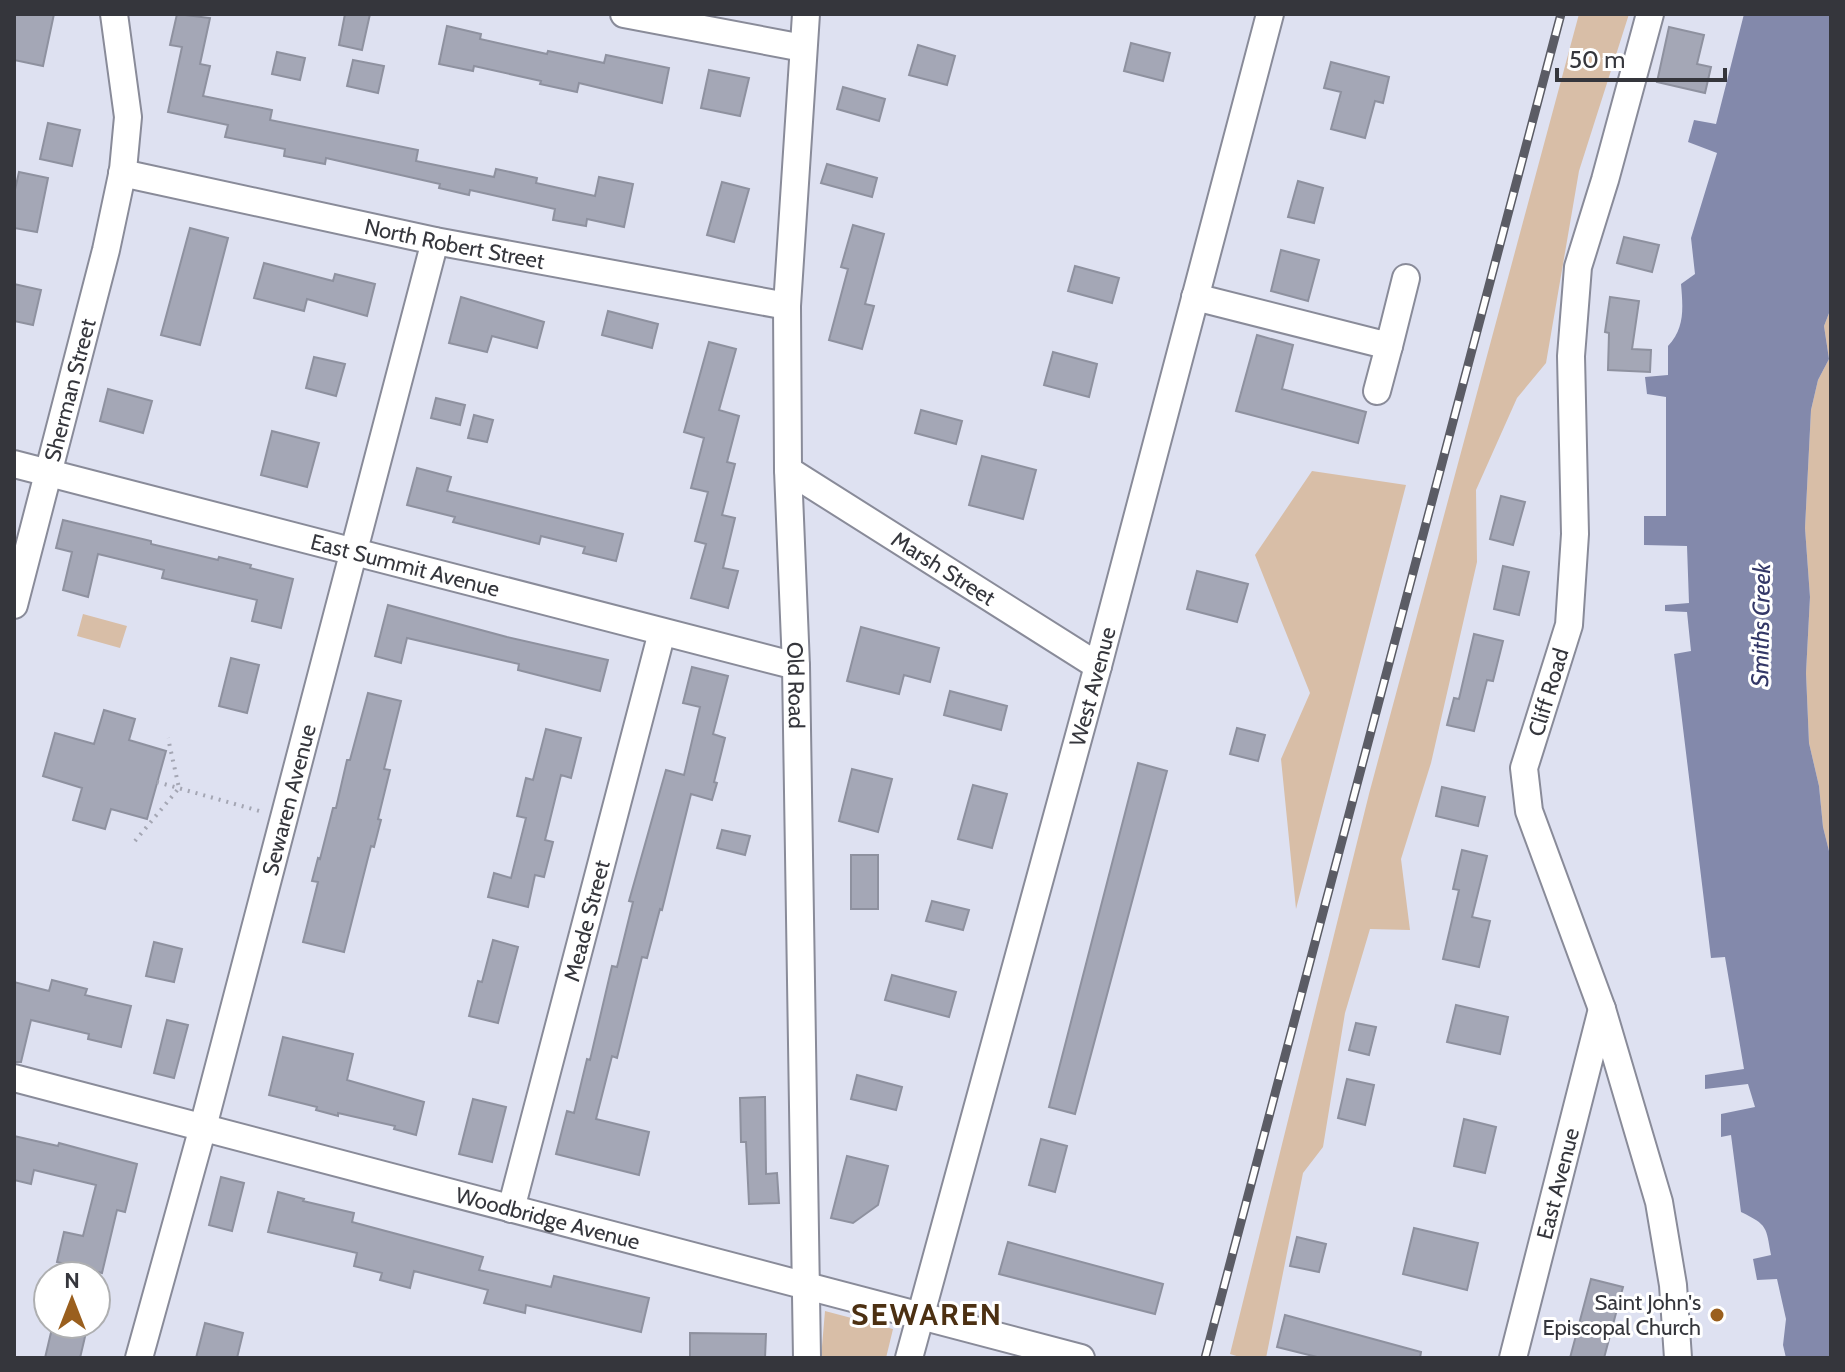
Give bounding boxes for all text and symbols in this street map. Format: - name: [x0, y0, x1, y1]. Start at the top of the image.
- scale bar: [1557, 32, 1725, 82]
- text: 50 m: [1569, 45, 1625, 74]
- street label: North Robert Street: [362, 213, 547, 275]
- street label: Sherman Street: [39, 315, 102, 465]
- street label: Marsh Street: [886, 526, 1001, 612]
- street label: East Summit Avenue: [308, 528, 502, 603]
- water label: Smiths Creek: [1745, 562, 1776, 687]
- street label: West Avenue: [1064, 624, 1122, 749]
- street label: Old Road: [781, 641, 810, 729]
- street label: Cliff Road: [1522, 645, 1575, 739]
- street label: Sewaren Avenue: [256, 721, 322, 879]
- street label: Meade Street: [558, 857, 616, 984]
- street label: East Avenue: [1531, 1125, 1585, 1242]
- street label: Woodbridge Avenue: [453, 1181, 643, 1256]
- north arrow: [32, 1260, 112, 1340]
- text: N: [64, 1267, 80, 1294]
- place label: Saint John's Episcopal Church: [1543, 1289, 1701, 1341]
- district label: SEWAREN: [851, 1296, 1003, 1333]
- marker: Saint John's Episcopal Church: [1708, 1306, 1726, 1324]

